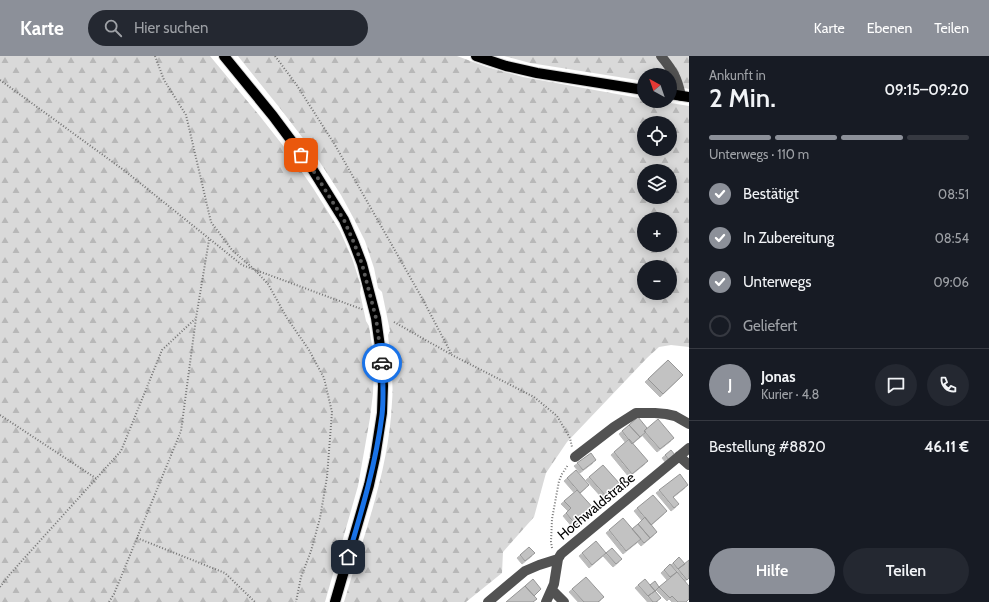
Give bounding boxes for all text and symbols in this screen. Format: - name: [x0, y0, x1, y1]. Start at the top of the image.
- search box: [88, 10, 368, 46]
- text: Karte: [20, 17, 64, 40]
- icon: search: [102, 17, 124, 39]
- text: Hier suchen: [134, 19, 208, 37]
- text: Karte: [814, 19, 845, 37]
- text: Ebenen: [867, 19, 912, 37]
- text: Teilen: [934, 19, 969, 37]
- text: Ankunft in: [709, 67, 766, 83]
- north arrow: [637, 68, 677, 108]
- map controls: [637, 68, 677, 300]
- text: 09:15–09:20: [884, 81, 969, 99]
- text: 2 Min.: [709, 82, 776, 114]
- button: locate: [637, 116, 677, 156]
- pin: [284, 138, 318, 172]
- icon: bag: [290, 144, 312, 166]
- text: Unterwegs · 110 m: [709, 146, 809, 162]
- button: layers: [637, 164, 677, 204]
- icon: check: [709, 183, 731, 205]
- text: Bestätigt: [743, 185, 799, 203]
- text: 08:51: [938, 186, 969, 202]
- button: +: [637, 212, 677, 252]
- icon: check: [709, 227, 731, 249]
- text: In Zubereitung: [743, 229, 834, 247]
- text: 08:54: [935, 230, 969, 246]
- button: −: [637, 260, 677, 300]
- icon: check: [709, 271, 731, 293]
- text: Unterwegs: [743, 273, 811, 291]
- text: 09:06: [933, 274, 969, 290]
- text: Geliefert: [743, 317, 797, 335]
- courier: [362, 343, 402, 383]
- icon: car: [371, 352, 393, 374]
- button: chat: [875, 364, 917, 406]
- button: phone: [927, 364, 969, 406]
- text: Jonas: [761, 368, 796, 386]
- text: J: [728, 376, 732, 394]
- text: Kurier · 4.8: [761, 386, 819, 402]
- text: Bestellung #8820: [709, 438, 826, 456]
- text: 46.11 €: [924, 438, 969, 456]
- street label: Hochwaldstraße: [554, 468, 638, 544]
- pin: [331, 540, 365, 574]
- icon: home: [337, 546, 359, 568]
- button: Hilfe: [709, 548, 835, 594]
- button: Teilen: [843, 548, 969, 594]

